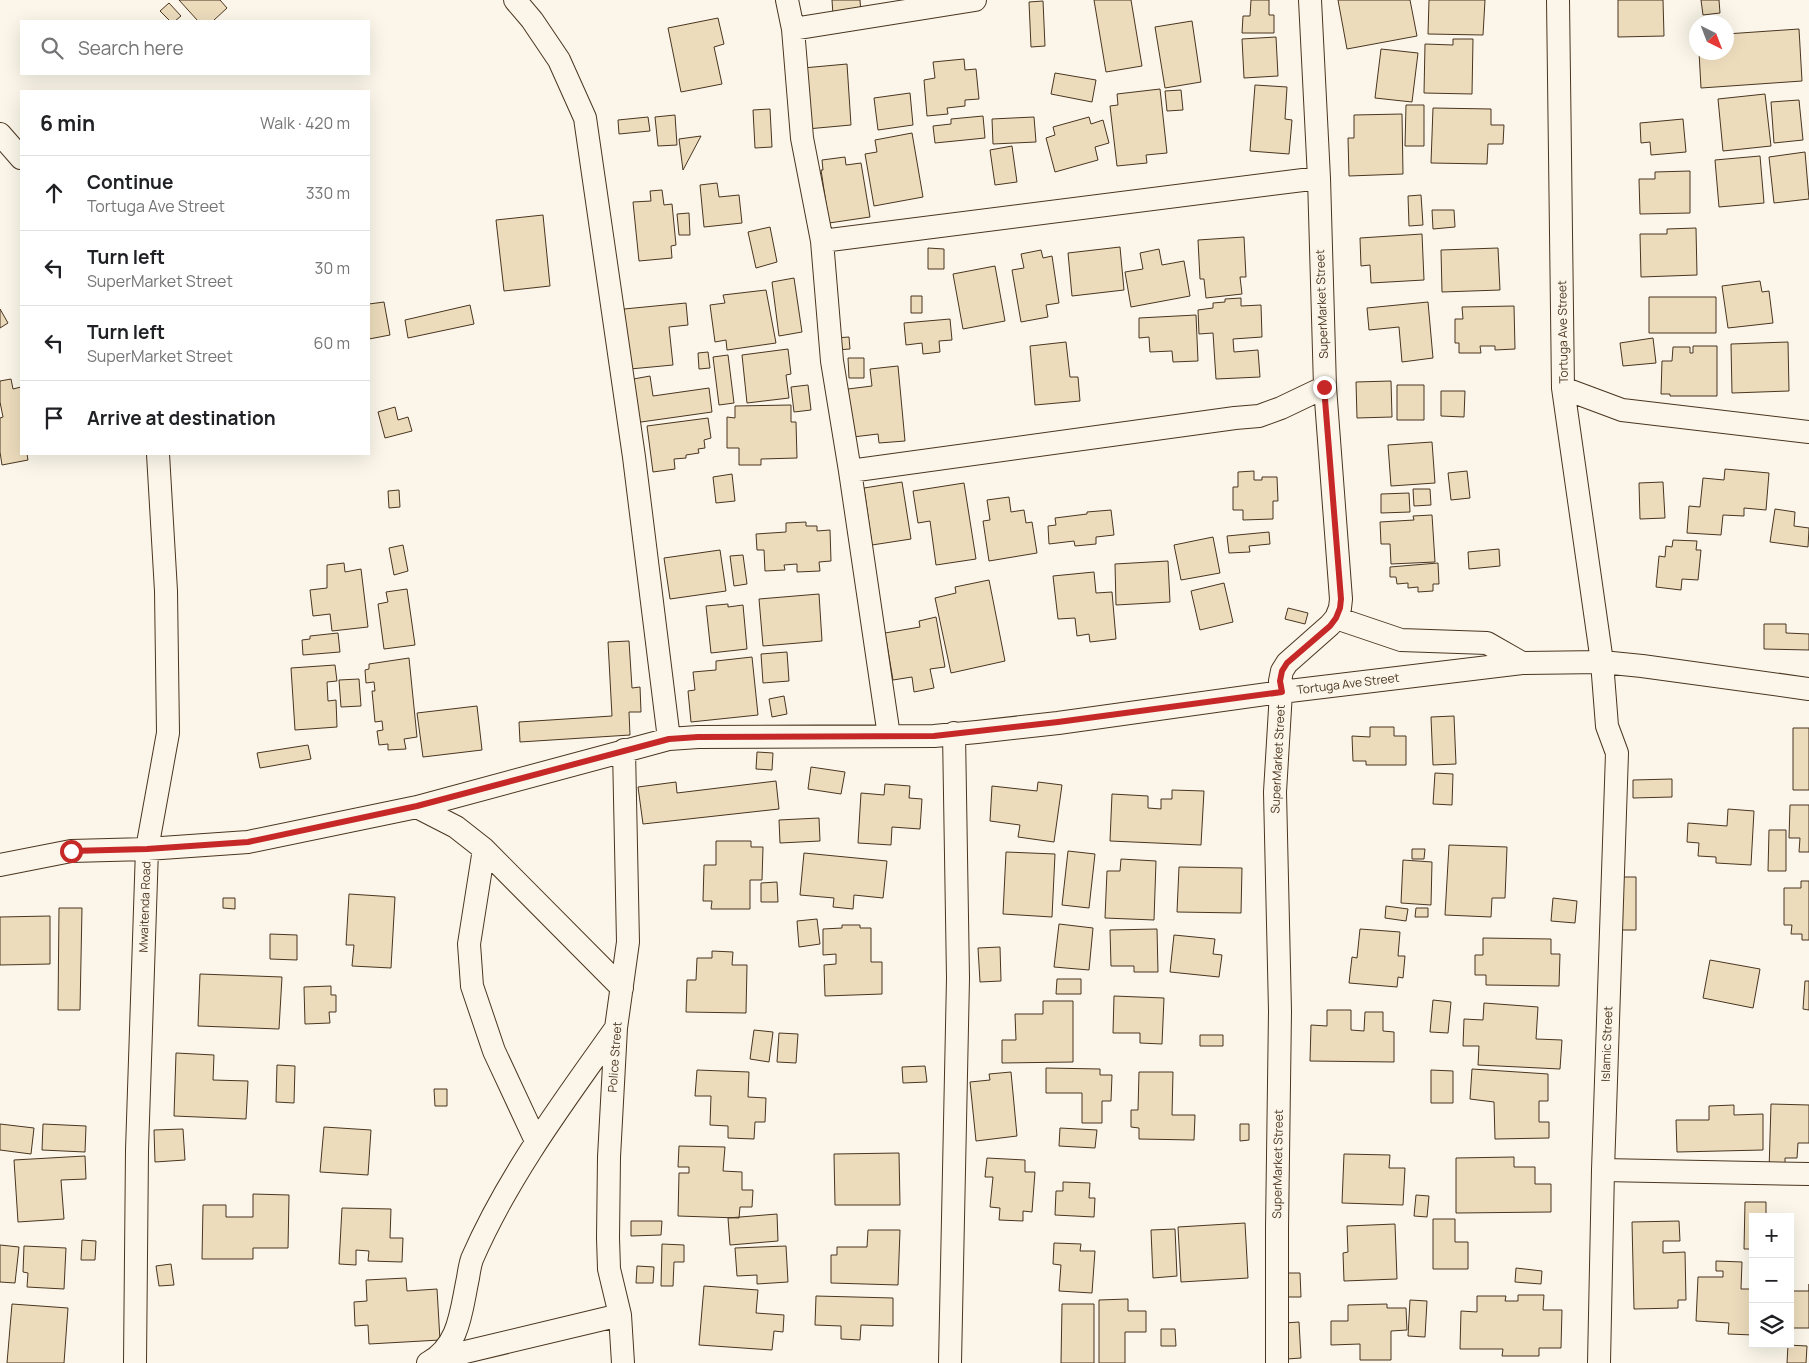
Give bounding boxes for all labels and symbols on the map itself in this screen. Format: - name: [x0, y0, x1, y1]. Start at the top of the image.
- north arrow: [1689, 15, 1734, 60]
- street label: SuperMarket Street: [1311, 249, 1332, 359]
- street label: Tortuga Ave Street: [1553, 280, 1572, 384]
- route end: [1313, 376, 1336, 399]
- street label: Tortuga Ave Street: [1296, 669, 1400, 698]
- street label: SuperMarket Street: [1266, 704, 1289, 814]
- route start: [60, 840, 83, 863]
- street label: Mwaitenda Road: [134, 861, 155, 953]
- street label: Islamic Street: [1597, 1006, 1616, 1082]
- street label: Police Street: [604, 1021, 625, 1093]
- street label: SuperMarket Street: [1268, 1109, 1287, 1219]

